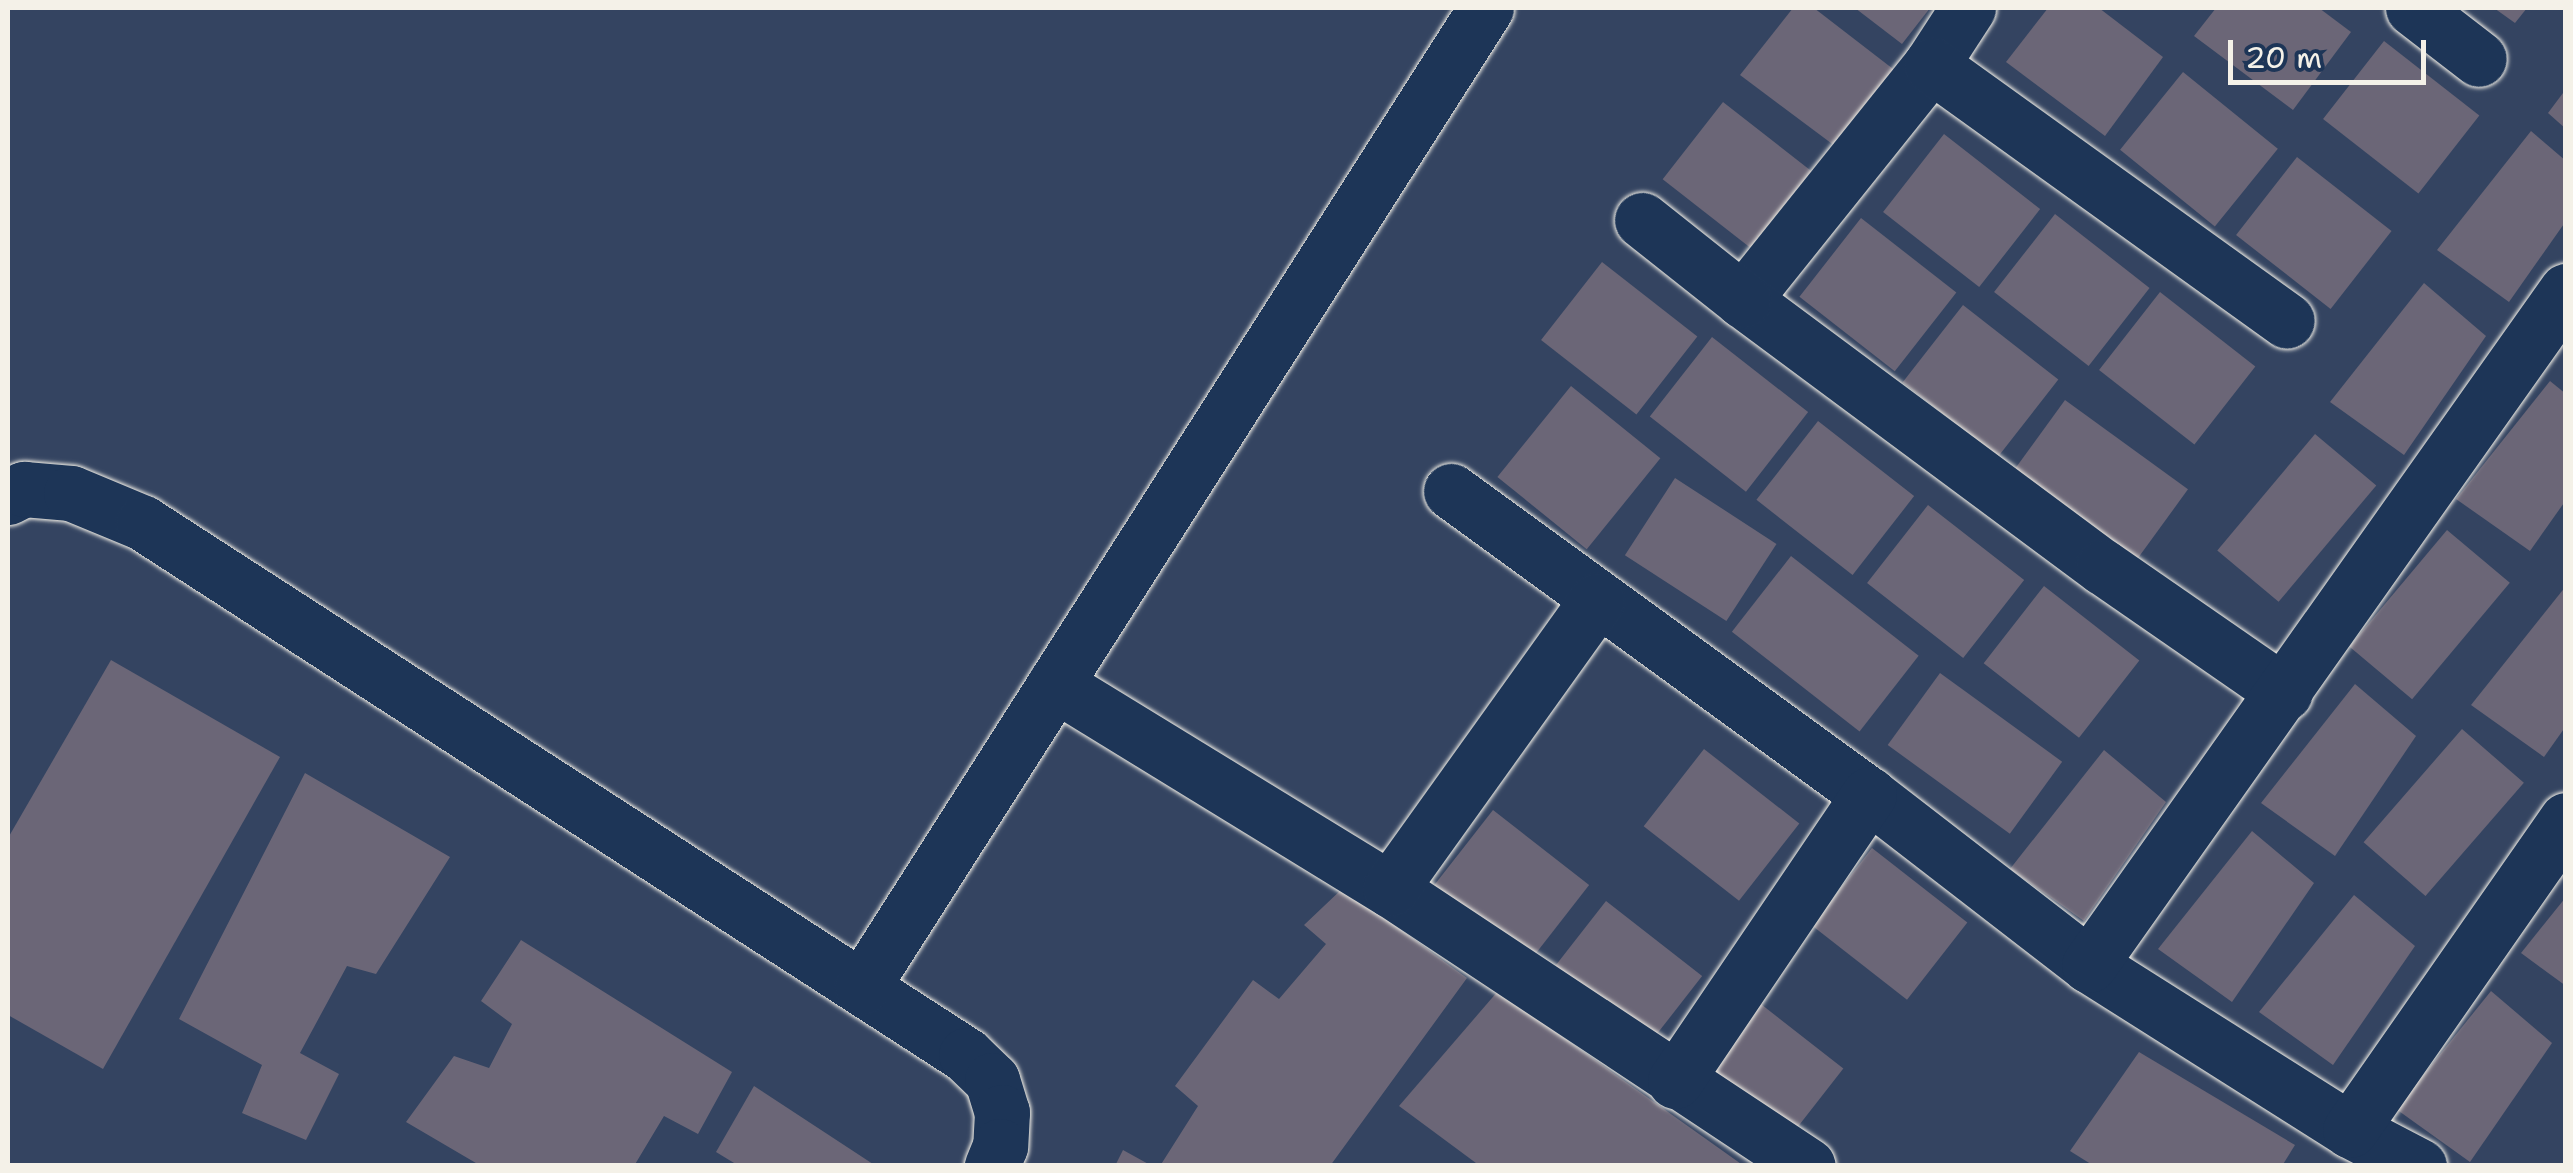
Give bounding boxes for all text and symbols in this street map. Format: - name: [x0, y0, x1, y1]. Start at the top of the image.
- scale bar: [2233, 20, 2430, 82]
- text: 20 m: [2245, 37, 2322, 78]

